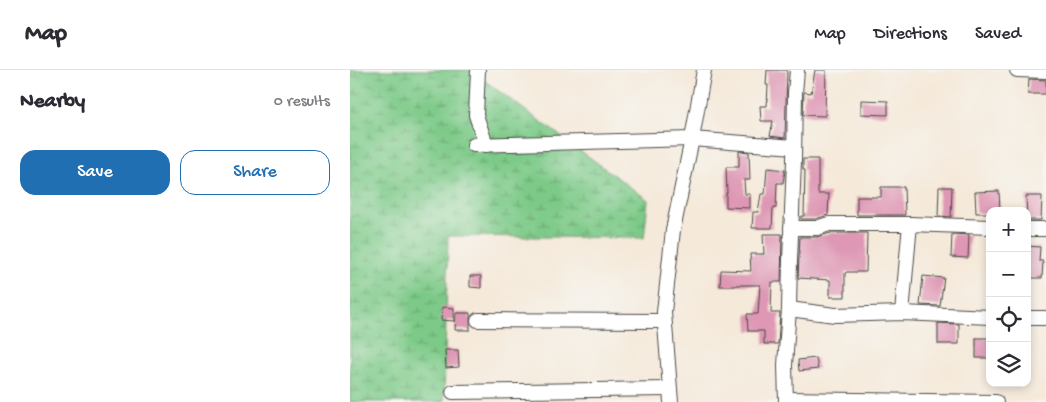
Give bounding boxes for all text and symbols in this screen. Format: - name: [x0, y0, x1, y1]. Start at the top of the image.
- text: Map: [25, 20, 67, 49]
- text: Map: [814, 24, 846, 45]
- text: Directions: [874, 24, 947, 45]
- text: Saved: [975, 24, 1021, 45]
- text: Nearby: [20, 90, 85, 115]
- text: 0 results: [274, 93, 330, 112]
- button: Save: [20, 150, 170, 195]
- button: Share: [180, 150, 330, 195]
- map controls: [986, 207, 1031, 387]
- button: +: [986, 207, 1031, 252]
- button: −: [986, 252, 1031, 297]
- button: locate: [986, 297, 1031, 342]
- button: layers: [986, 342, 1031, 387]

